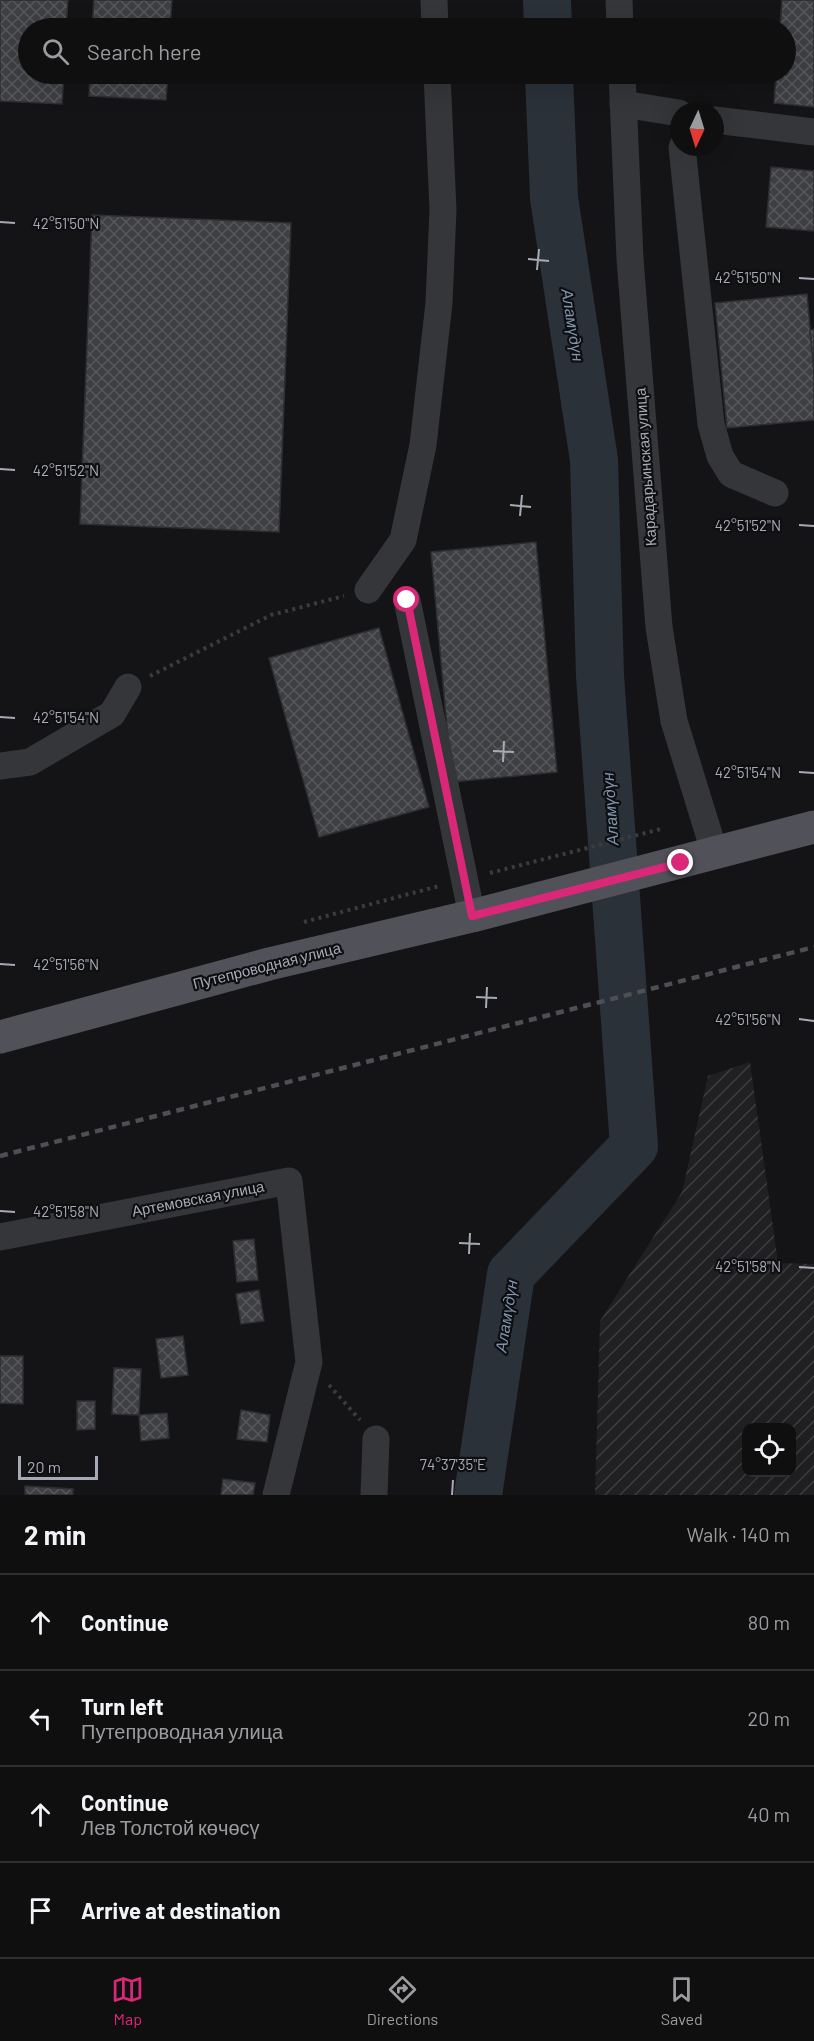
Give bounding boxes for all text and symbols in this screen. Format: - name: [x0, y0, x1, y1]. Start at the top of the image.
- search box: [18, 18, 796, 84]
- icon: search: [39, 35, 72, 68]
- text: Search here: [87, 38, 201, 64]
- north arrow: [670, 102, 724, 156]
- text: 42°51'50"N: [33, 214, 99, 232]
- text: 42°51'50"N: [715, 268, 781, 286]
- water label: Аламүдүн: [558, 286, 589, 363]
- street label: Карадарьинская улица: [630, 387, 660, 547]
- text: 42°51'52"N: [33, 461, 99, 479]
- text: 42°51'52"N: [715, 516, 781, 534]
- route start: [393, 586, 419, 612]
- text: 42°51'54"N: [33, 708, 99, 726]
- text: 42°51'54"N: [715, 763, 781, 781]
- water label: Аламүдүн: [597, 772, 622, 847]
- route end: [667, 849, 693, 875]
- street label: Путепроводная улица: [191, 938, 343, 992]
- text: 42°51'56"N: [33, 955, 99, 973]
- text: 42°51'56"N: [715, 1010, 781, 1028]
- street label: Артемовская улица: [130, 1176, 266, 1220]
- text: 42°51'58"N: [33, 1202, 99, 1220]
- text: 42°51'58"N: [715, 1257, 781, 1275]
- water label: Аламүдүн: [490, 1278, 521, 1355]
- map controls: [742, 1423, 796, 1477]
- button: locate: [742, 1423, 796, 1477]
- scale bar: [18, 1453, 98, 1480]
- text: 74°37'35"E: [420, 1455, 486, 1473]
- text: 20 m: [27, 1457, 61, 1476]
- text: 2 min: [24, 1519, 86, 1550]
- text: Walk · 140 m: [686, 1522, 790, 1546]
- icon: ahead: [24, 1606, 57, 1639]
- text: Continue: [81, 1609, 169, 1635]
- text: 80 m: [748, 1610, 790, 1634]
- text: Turn left: [81, 1693, 164, 1719]
- icon: left: [24, 1702, 57, 1735]
- text: 20 m: [747, 1706, 790, 1730]
- text: Путепроводная улица: [81, 1719, 283, 1743]
- text: Continue: [81, 1789, 169, 1815]
- icon: ahead: [24, 1798, 57, 1831]
- text: 40 m: [747, 1802, 790, 1826]
- text: Лев Толстой көчөсү: [81, 1815, 260, 1839]
- icon: arrive: [24, 1894, 57, 1927]
- text: Arrive at destination: [81, 1897, 280, 1923]
- tab: Map: [111, 1973, 144, 2028]
- tab: Directions: [367, 1973, 438, 2028]
- tab: Saved: [661, 1973, 703, 2028]

